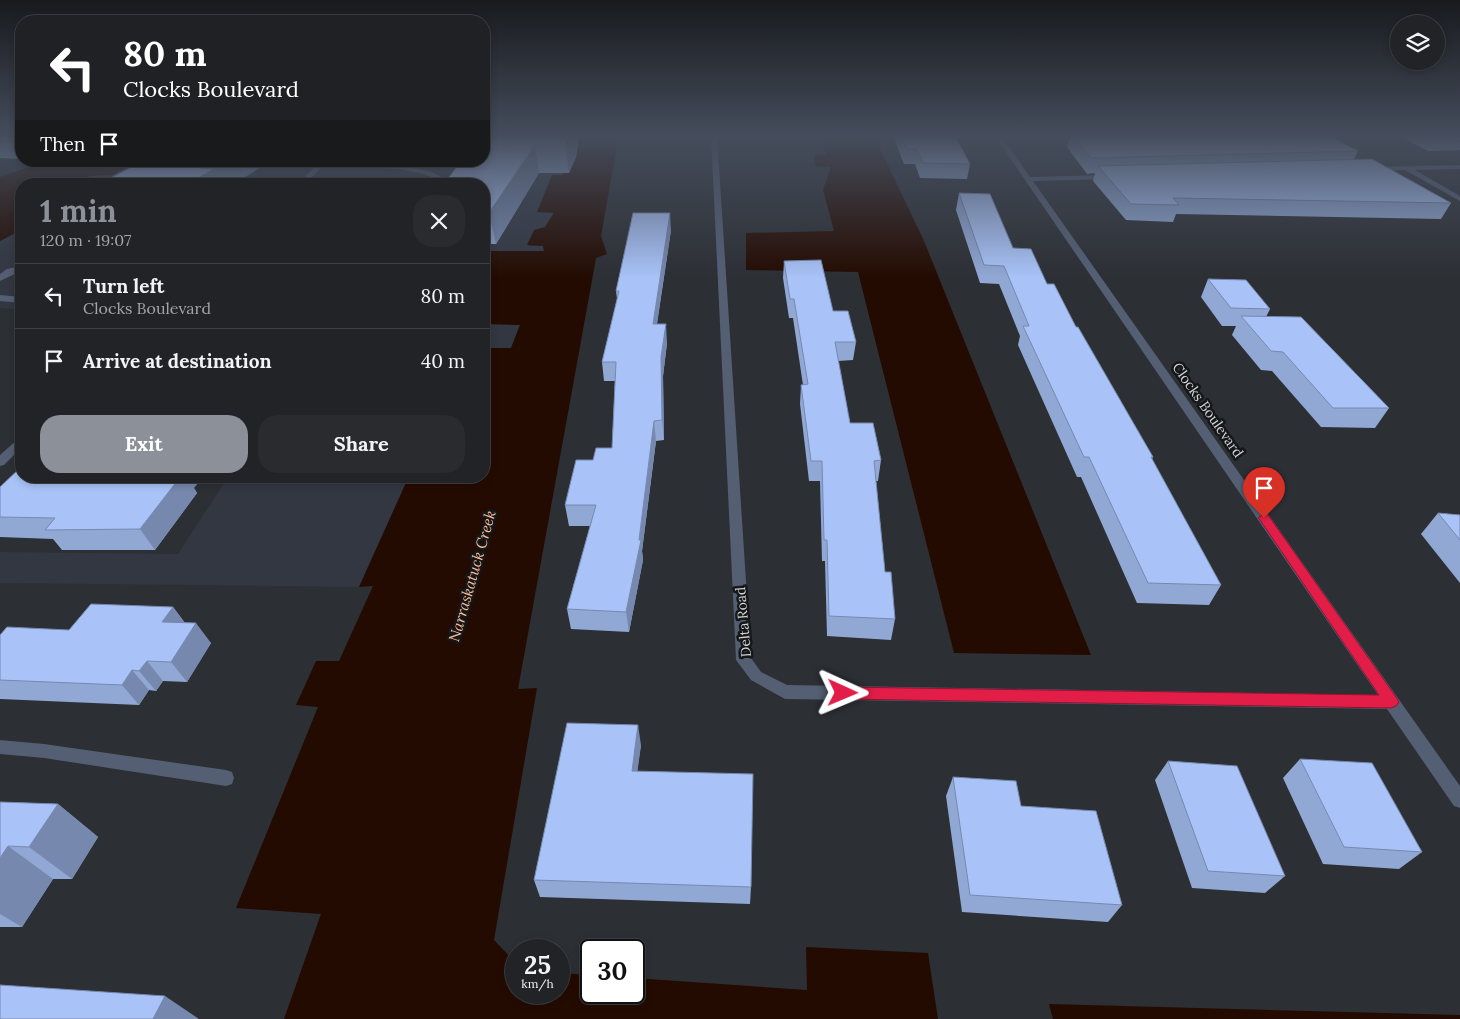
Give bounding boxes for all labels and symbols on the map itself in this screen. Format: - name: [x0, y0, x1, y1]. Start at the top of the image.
- street label: Clocks Boulevard: [1169, 359, 1247, 461]
- pin: [1243, 467, 1285, 518]
- water label: Narraskatuck Creek: [444, 508, 500, 644]
- street label: Delta Road: [731, 586, 755, 658]
- position arrow: [816, 666, 868, 718]
- speed limit sign: 30: [580, 939, 645, 1004]

